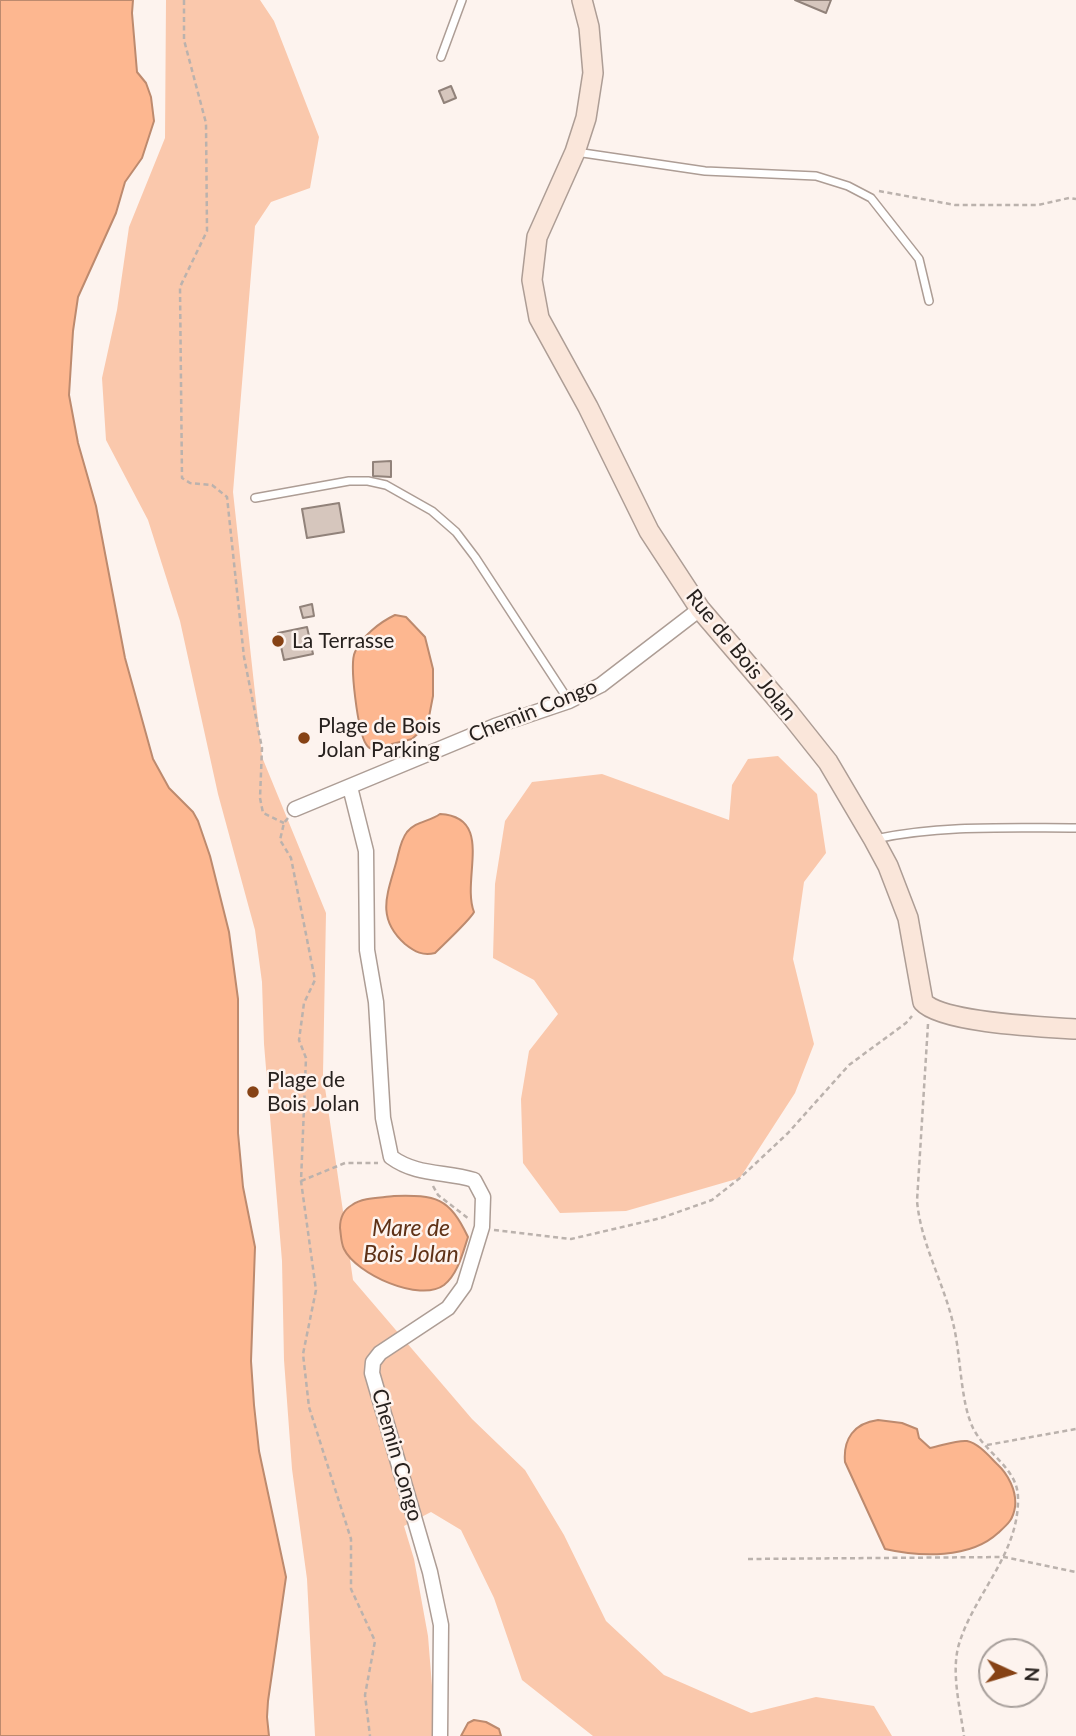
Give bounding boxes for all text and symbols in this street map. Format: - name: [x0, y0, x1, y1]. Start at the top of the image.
- street label: Rue de Bois Jolan: [680, 584, 802, 726]
- place label: La Terrasse: [292, 628, 394, 654]
- marker: La Terrasse: [270, 633, 286, 649]
- street label: Chemin Congo: [465, 674, 601, 748]
- place label: Plage de Bois Jolan Parking: [318, 713, 441, 763]
- marker: Plage de Bois Jolan Parking: [296, 730, 312, 746]
- place label: Plage de Bois Jolan: [267, 1067, 359, 1117]
- marker: Plage de Bois Jolan: [245, 1084, 261, 1100]
- water label: Mare de Bois Jolan: [363, 1215, 459, 1269]
- street label: Chemin Congo: [366, 1386, 428, 1524]
- north arrow: [978, 1638, 1048, 1708]
- text: N: [1020, 1666, 1044, 1682]

